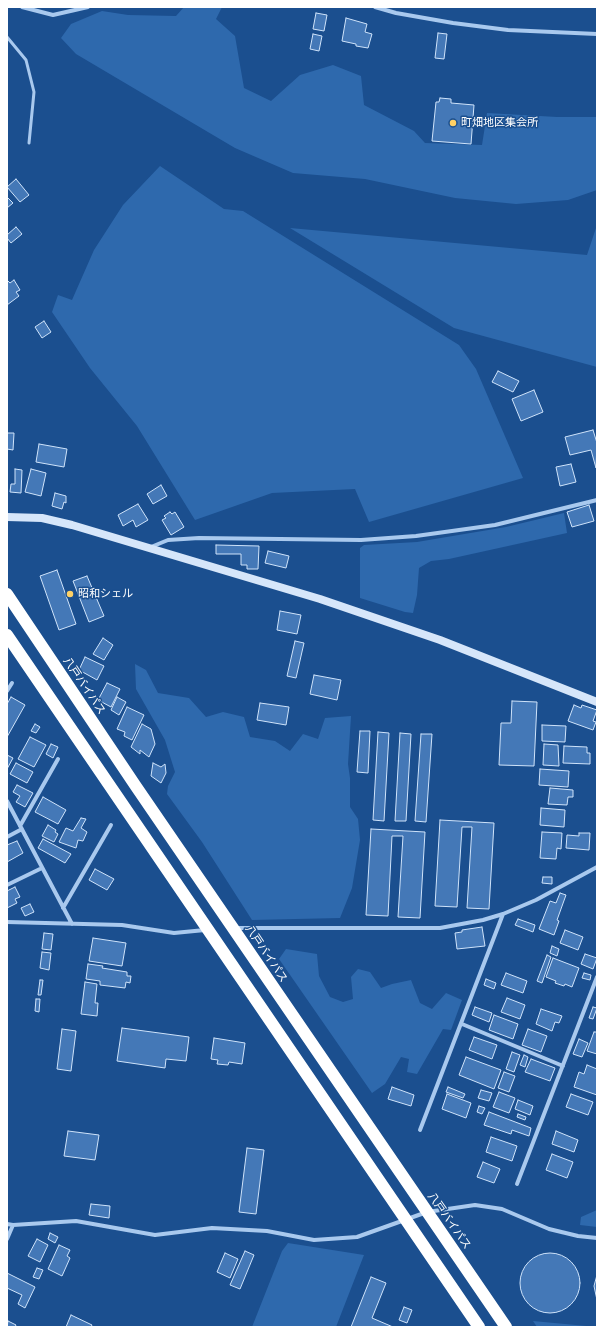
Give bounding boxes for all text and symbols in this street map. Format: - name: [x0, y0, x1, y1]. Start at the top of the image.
- place label: 町畑地区集会所: [461, 116, 538, 130]
- marker: 町畑地区集会所: [448, 118, 458, 128]
- place label: 昭和シェル: [78, 587, 133, 601]
- marker: 昭和シェル: [65, 589, 75, 599]
- street label: 八戸バイパス: [60, 655, 108, 717]
- street label: 八戸バイパス: [242, 923, 290, 985]
- street label: 八戸バイパス: [425, 1190, 473, 1252]

